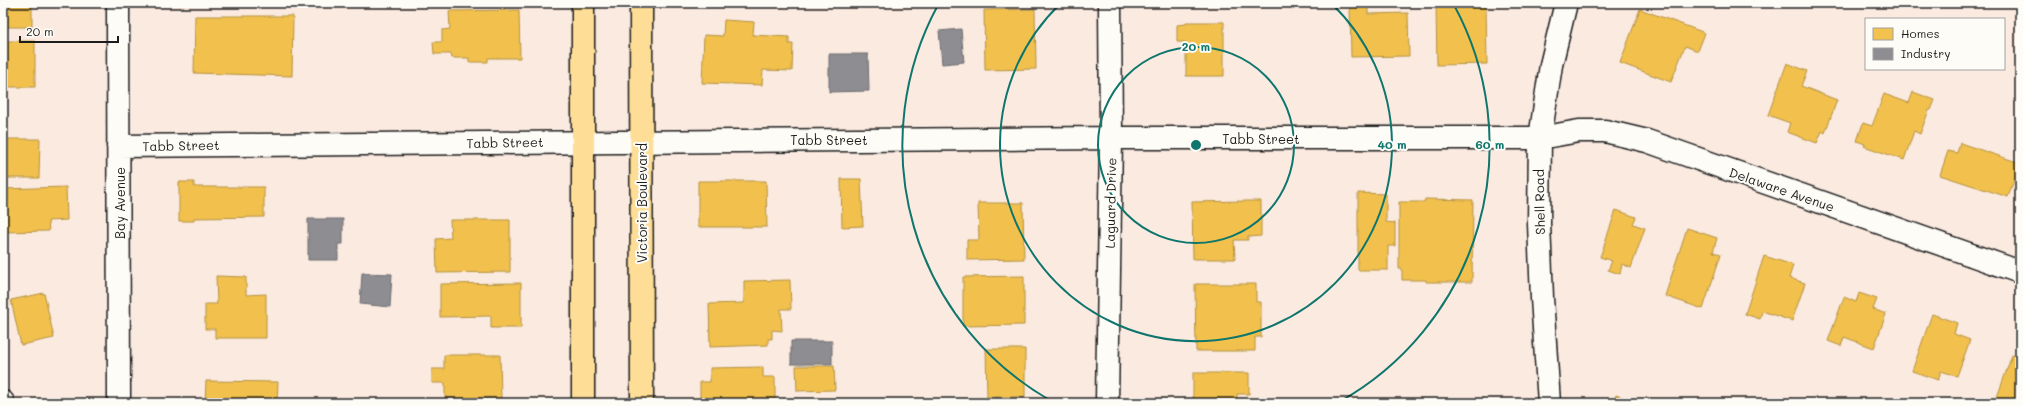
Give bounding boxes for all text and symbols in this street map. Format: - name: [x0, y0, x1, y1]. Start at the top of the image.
- scale bar: [20, 18, 118, 44]
- legend: [1865, 18, 2005, 70]
- text: 20 m: [26, 23, 54, 39]
- text: Homes: [1901, 25, 1940, 41]
- text: 20 m: [1182, 38, 1210, 54]
- text: Industry: [1901, 45, 1950, 61]
- street label: Tabb Street: [1222, 130, 1300, 147]
- street label: Tabb Street: [790, 131, 868, 148]
- street label: Tabb Street: [466, 133, 544, 151]
- street label: Tabb Street: [142, 136, 220, 154]
- text: 40 m: [1377, 136, 1407, 152]
- text: 60 m: [1476, 136, 1504, 152]
- centre of rings: [1189, 138, 1203, 152]
- street label: Victoria Boulevard: [633, 143, 650, 263]
- street label: Laguard Drive: [1101, 157, 1119, 249]
- street label: Delaware Avenue: [1727, 163, 1837, 215]
- street label: Bay Avenue: [111, 167, 128, 239]
- street label: Shell Road: [1530, 169, 1548, 235]

